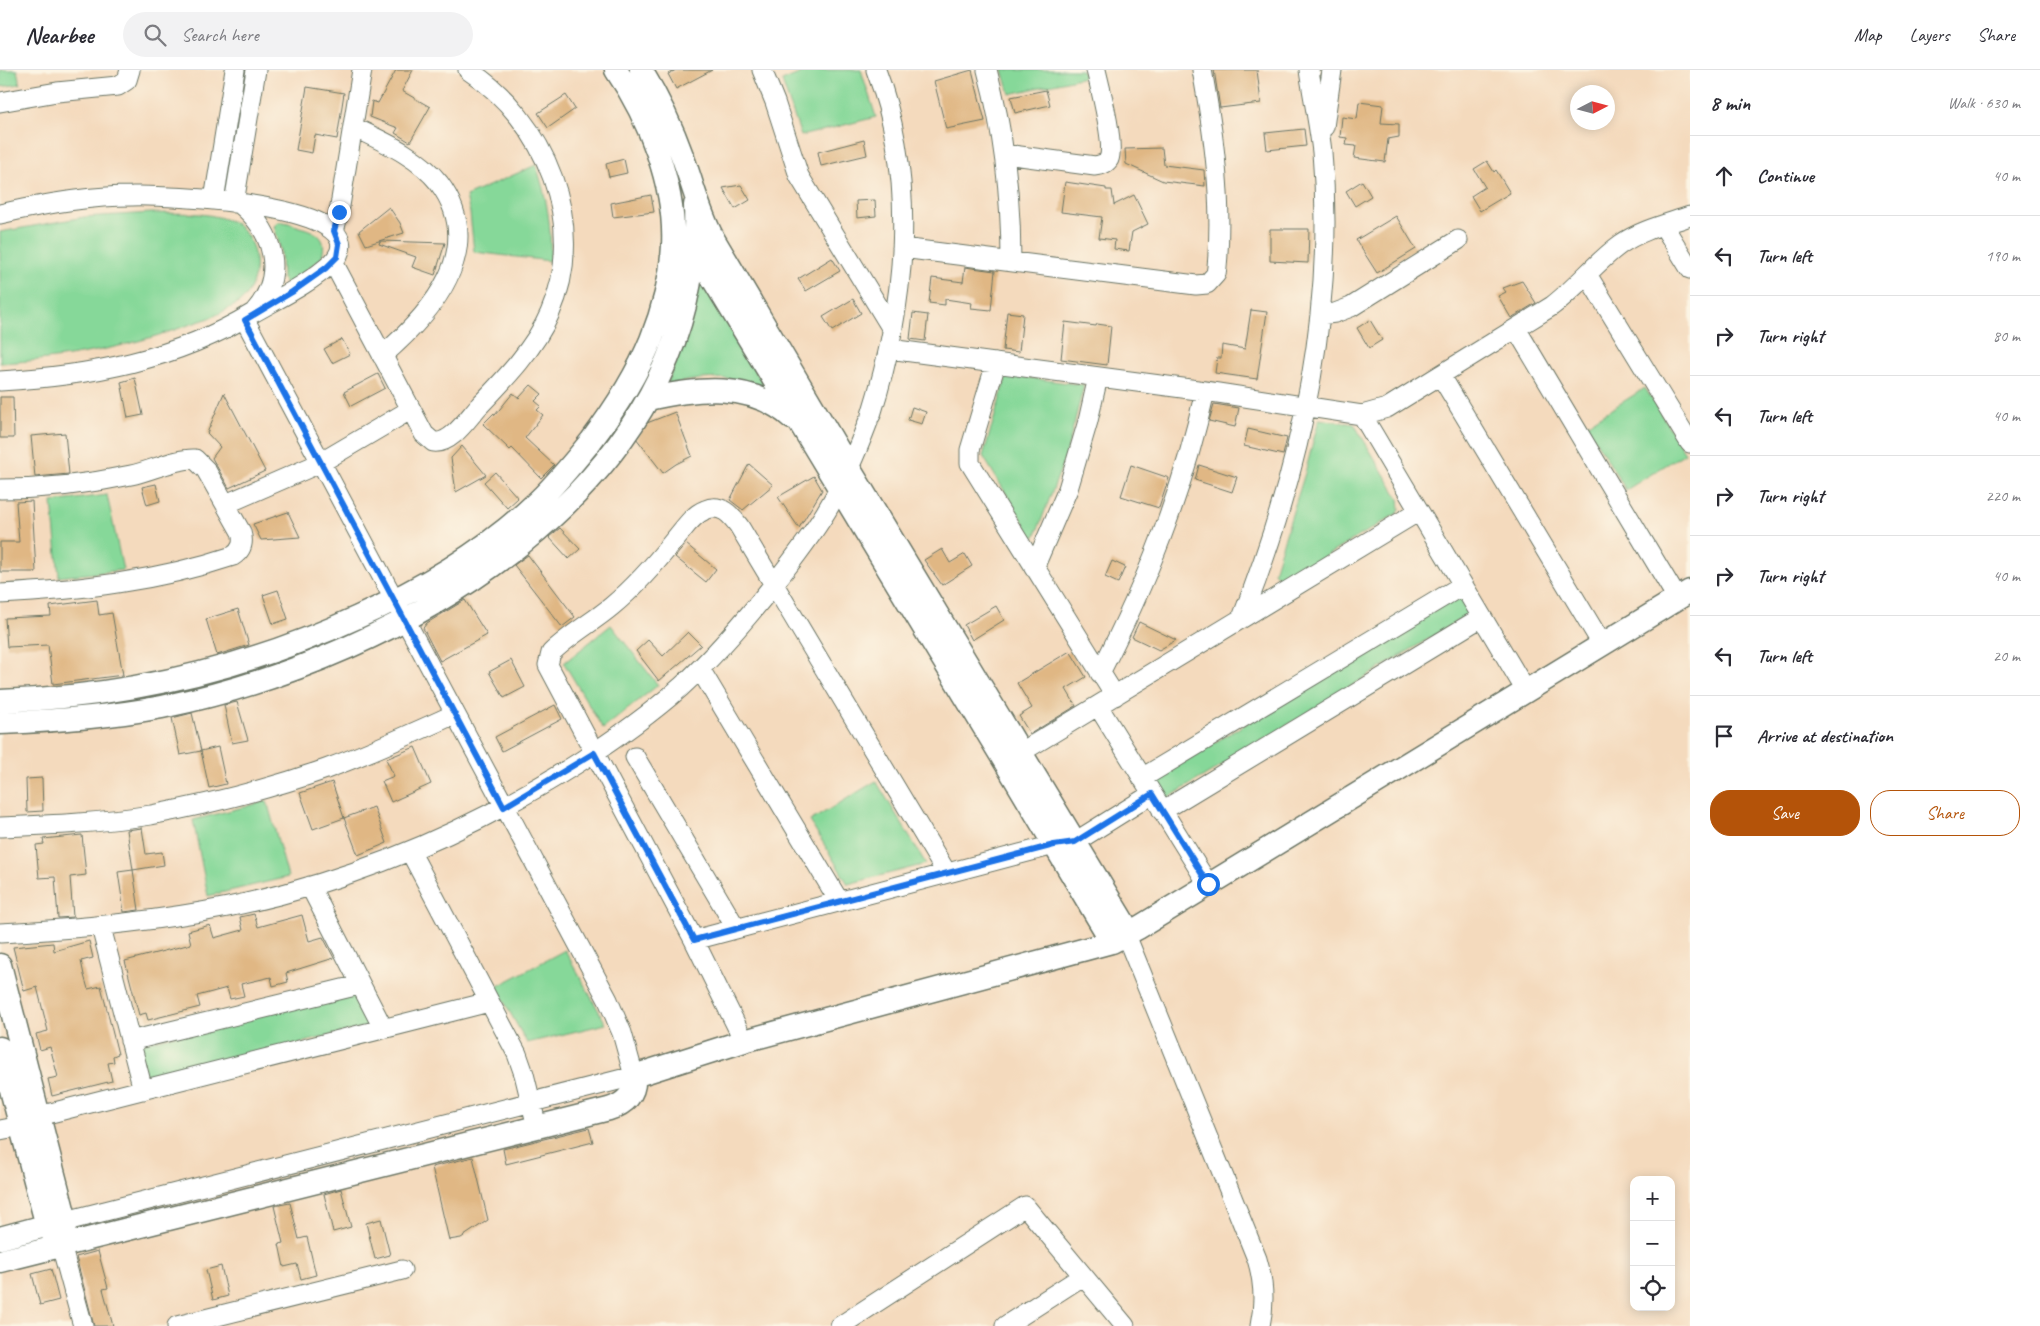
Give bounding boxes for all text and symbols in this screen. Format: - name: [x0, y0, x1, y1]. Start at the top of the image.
- search box: [123, 12, 473, 57]
- text: Nearbee: [25, 20, 93, 50]
- icon: search: [141, 21, 169, 49]
- text: Search here: [181, 23, 259, 47]
- text: Map: [1854, 24, 1882, 46]
- text: Layers: [1910, 24, 1949, 46]
- text: Share: [1977, 24, 2015, 46]
- north arrow: [1570, 85, 1615, 130]
- text: 8 min: [1710, 90, 1750, 116]
- text: Walk · 630 m: [1948, 93, 2020, 113]
- icon: ahead: [1710, 162, 1738, 190]
- text: Continue: [1757, 164, 1814, 188]
- text: 40 m: [1993, 166, 2020, 186]
- route end: [328, 201, 351, 224]
- icon: left: [1710, 242, 1738, 270]
- text: Turn left: [1757, 244, 1812, 268]
- text: 190 m: [1986, 246, 2020, 266]
- icon: right: [1710, 322, 1738, 350]
- text: Turn right: [1757, 324, 1824, 348]
- text: 80 m: [1993, 326, 2020, 346]
- icon: left: [1710, 402, 1738, 430]
- text: Turn left: [1757, 404, 1812, 428]
- text: 40 m: [1993, 406, 2020, 426]
- icon: right: [1710, 482, 1738, 510]
- text: Turn right: [1757, 484, 1824, 508]
- text: 220 m: [1986, 486, 2020, 506]
- icon: right: [1710, 562, 1738, 590]
- text: Turn right: [1757, 564, 1824, 588]
- text: 40 m: [1993, 566, 2020, 586]
- icon: left: [1710, 642, 1738, 670]
- text: Turn left: [1757, 644, 1812, 668]
- text: 20 m: [1993, 646, 2020, 666]
- icon: arrive: [1710, 722, 1738, 750]
- text: Arrive at destination: [1757, 724, 1893, 748]
- button: Save: [1710, 790, 1860, 836]
- button: Share: [1870, 790, 2020, 836]
- route start: [1197, 873, 1220, 896]
- map controls: [1630, 1176, 1675, 1311]
- button: +: [1630, 1176, 1675, 1221]
- button: −: [1630, 1221, 1675, 1266]
- button: locate: [1630, 1266, 1675, 1311]

